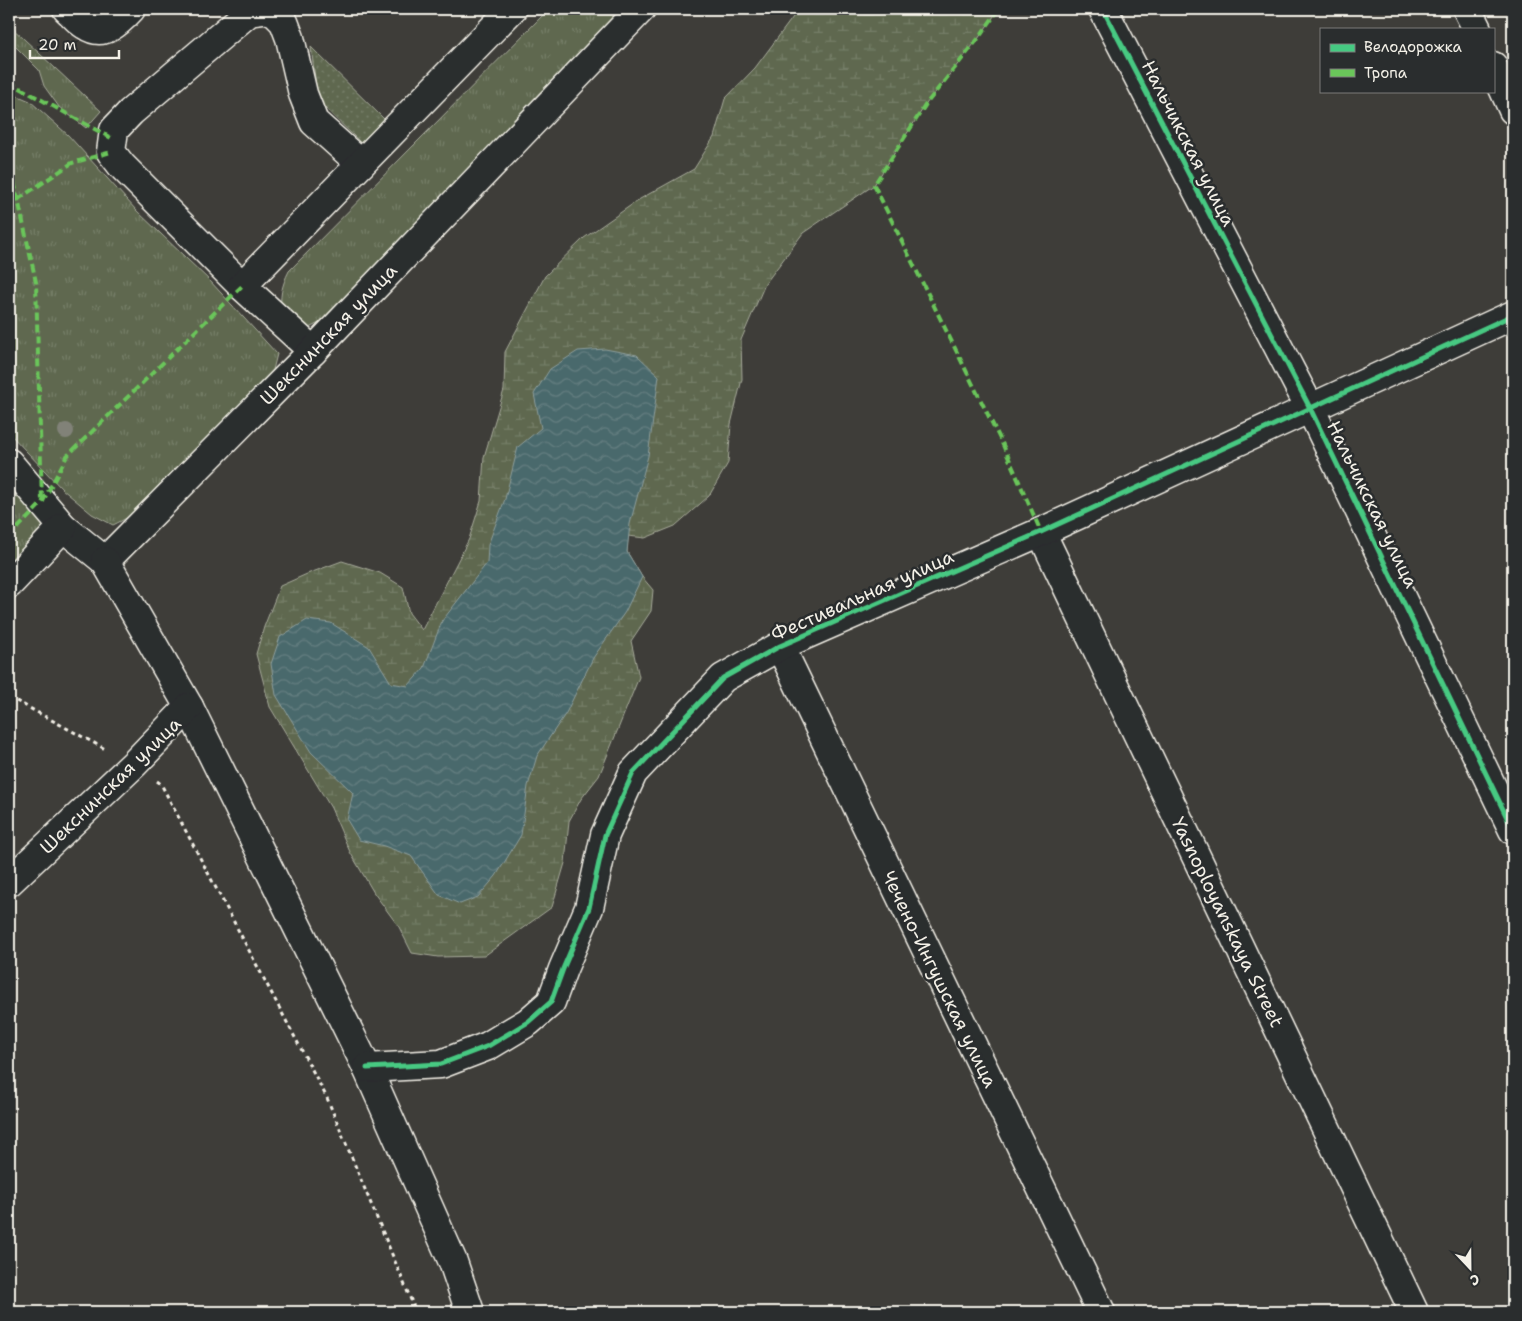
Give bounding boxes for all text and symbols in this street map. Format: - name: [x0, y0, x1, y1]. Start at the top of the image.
- scale bar: [30, 28, 119, 60]
- legend: [1320, 28, 1494, 92]
- text: 20 m: [38, 35, 77, 55]
- text: Велодорожка: [1364, 37, 1463, 57]
- street label: Нальчикская улица: [1136, 56, 1241, 231]
- text: Тропа: [1364, 63, 1408, 83]
- street label: Шекснинская улица: [254, 258, 403, 410]
- street label: Нальчикская улица: [1321, 416, 1424, 592]
- street label: Фестивальная улица: [767, 544, 958, 647]
- street label: Шекснинская улица: [34, 711, 187, 859]
- street label: Yasnoployanskaya Street: [1166, 813, 1289, 1031]
- street label: Чечено-Ингушская улица: [876, 867, 1003, 1092]
- north arrow: [1444, 1244, 1494, 1294]
- text: С: [1468, 1270, 1482, 1290]

